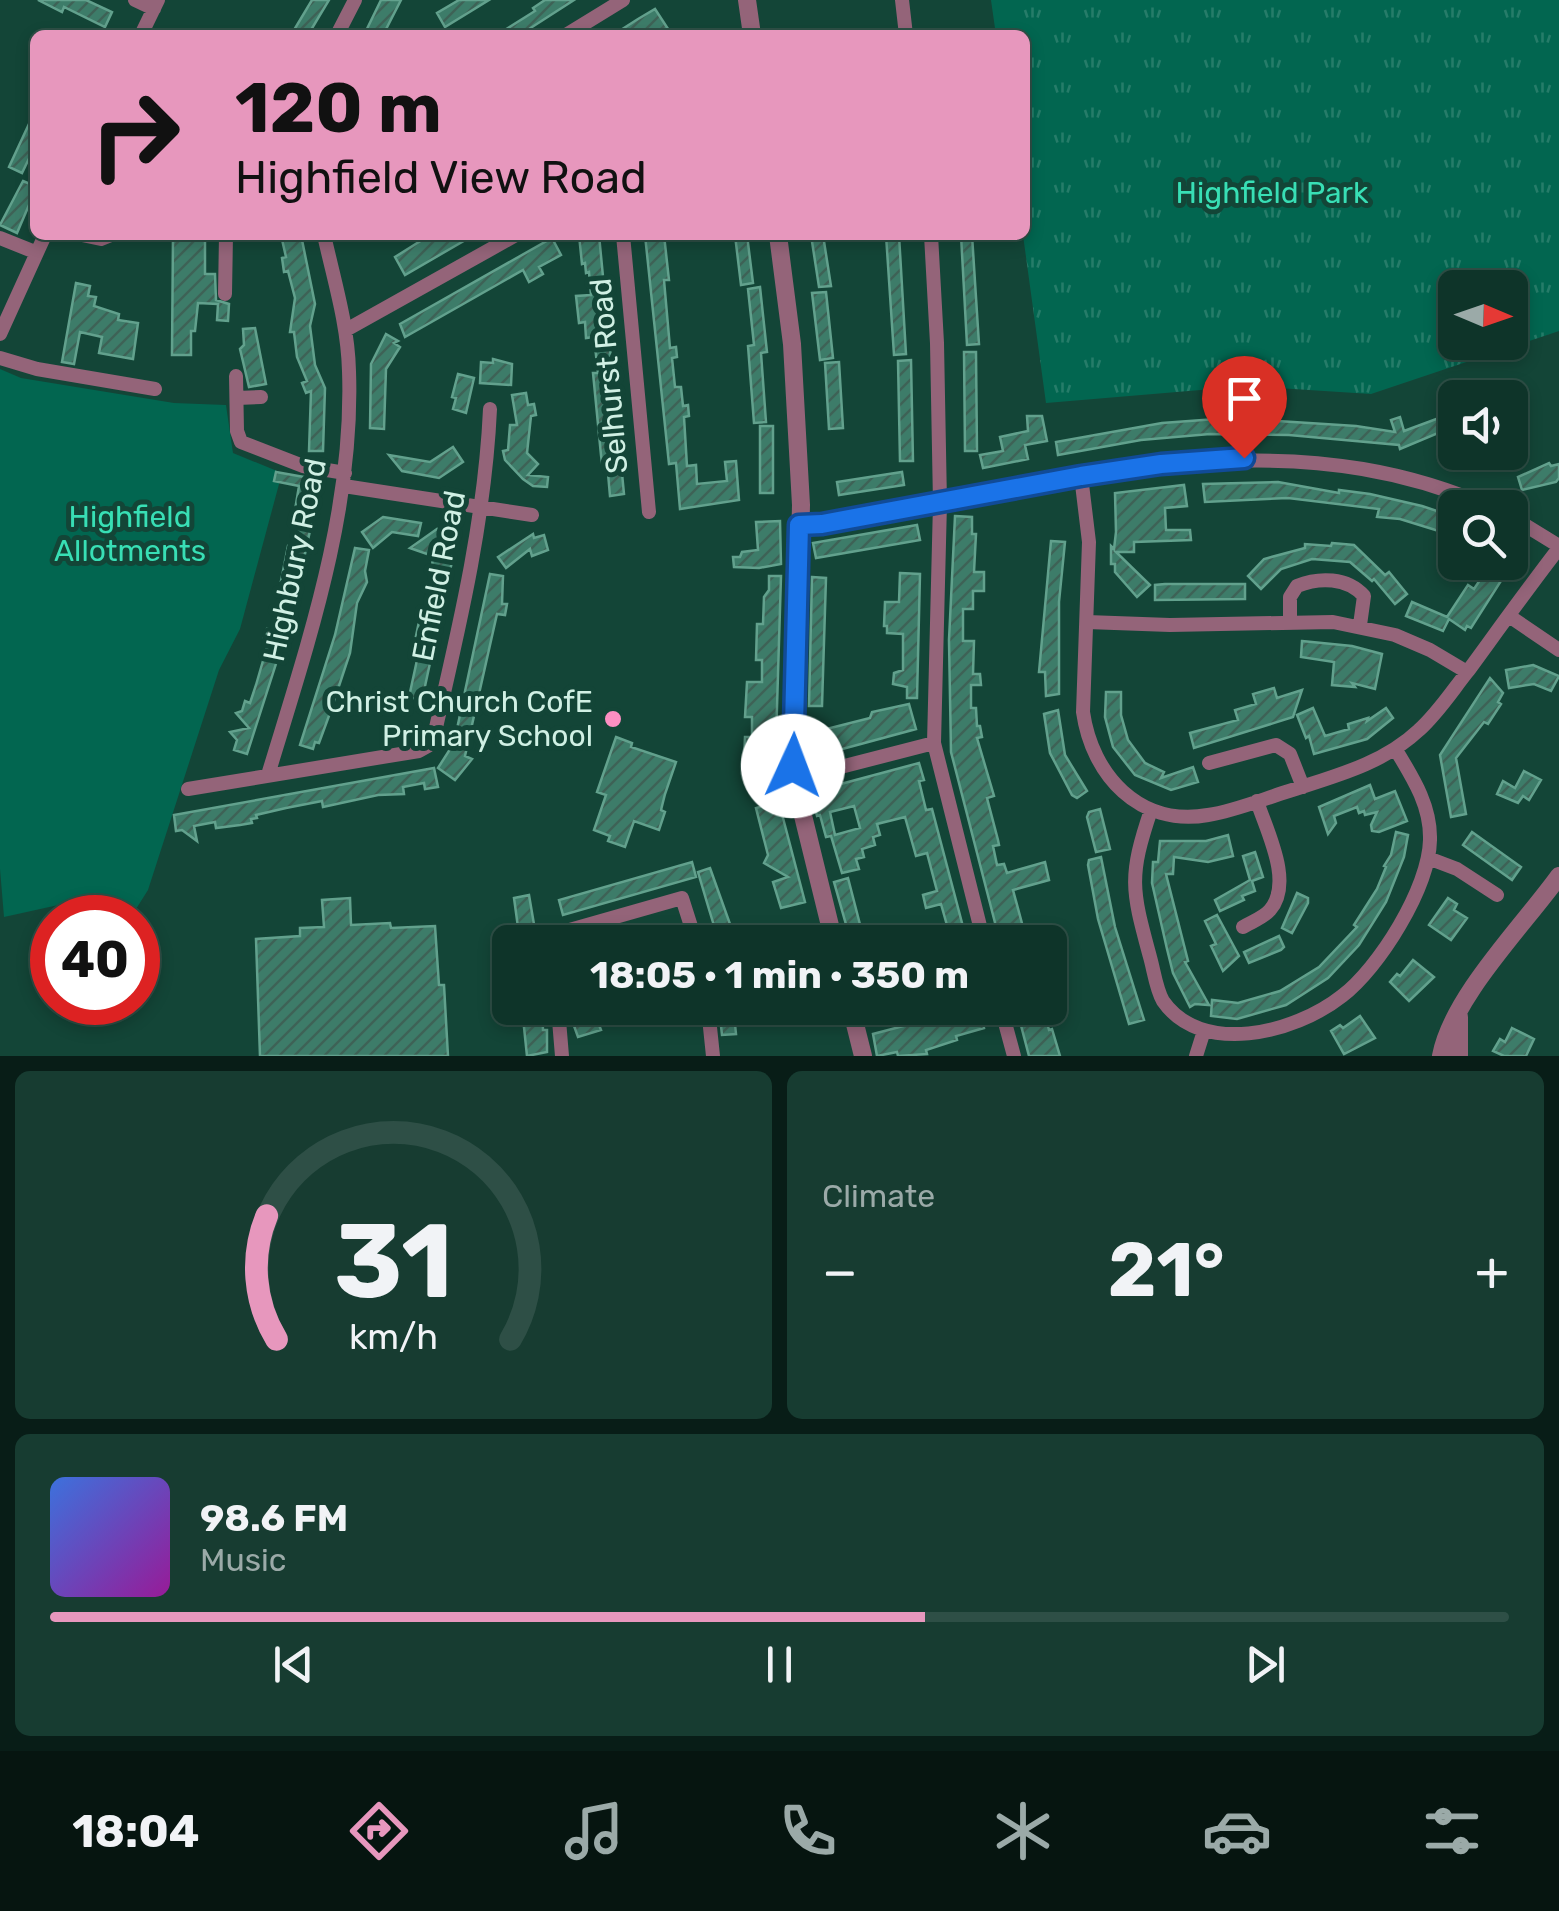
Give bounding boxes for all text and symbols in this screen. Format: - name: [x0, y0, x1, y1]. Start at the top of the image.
- text: 120 m: [235, 67, 442, 150]
- icon: right: [70, 70, 200, 200]
- text: Highfield View Road: [235, 151, 647, 204]
- park label: Highfield Park: [1176, 175, 1369, 211]
- north arrow: [1438, 270, 1528, 360]
- map controls: [1438, 270, 1528, 580]
- street label: Selhurst Road: [583, 277, 635, 475]
- pin: [1202, 356, 1287, 459]
- icon: arrive: [1217, 371, 1272, 426]
- button: sound: [1438, 380, 1528, 470]
- street label: Highbury Road: [256, 455, 334, 665]
- street label: Enfield Road: [405, 488, 473, 664]
- button: search: [1438, 490, 1528, 580]
- park label: Highfield Allotments: [54, 499, 206, 569]
- place label: Christ Church CofE Primary School: [325, 684, 593, 754]
- marker: Christ Church CofE Primary School: [602, 708, 624, 730]
- position arrow: [741, 714, 845, 818]
- speed limit sign: 40: [30, 895, 160, 1025]
- text: 18:05 · 1 min · 350 m: [590, 952, 969, 998]
- text: Climate: [822, 1177, 935, 1215]
- text: 31: [334, 1200, 453, 1323]
- text: 21°: [1108, 1226, 1225, 1315]
- text: −: [822, 1239, 858, 1304]
- text: +: [1475, 1239, 1509, 1304]
- text: km/h: [349, 1316, 438, 1358]
- text: 98.6 FM: [200, 1495, 348, 1541]
- text: Music: [200, 1541, 286, 1579]
- icon: previous: [266, 1637, 321, 1692]
- icon: pause: [752, 1637, 807, 1692]
- icon: next: [1238, 1637, 1293, 1692]
- icon: directions: [344, 1796, 414, 1866]
- icon: music: [559, 1796, 629, 1866]
- icon: phone: [773, 1796, 843, 1866]
- icon: climate: [988, 1796, 1058, 1866]
- icon: car: [1202, 1796, 1272, 1866]
- icon: filters: [1417, 1796, 1487, 1866]
- text: 18:04: [72, 1805, 200, 1858]

